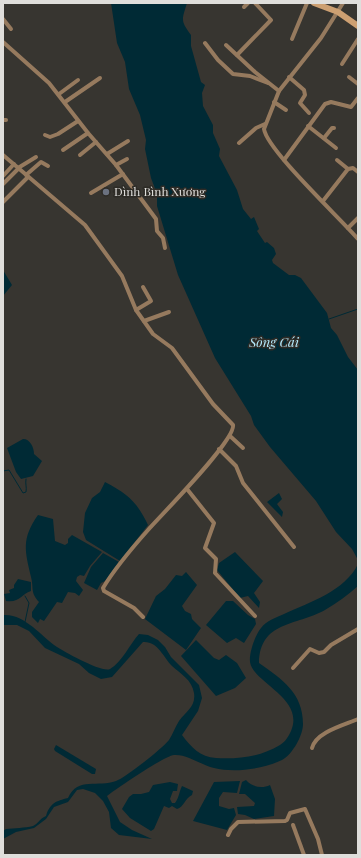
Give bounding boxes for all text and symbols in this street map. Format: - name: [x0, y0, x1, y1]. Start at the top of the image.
- place label: Đình Bình Xương: [114, 183, 206, 199]
- marker: Đình Bình Xương: [101, 187, 111, 197]
- water label: Sông Cái: [248, 333, 300, 350]

